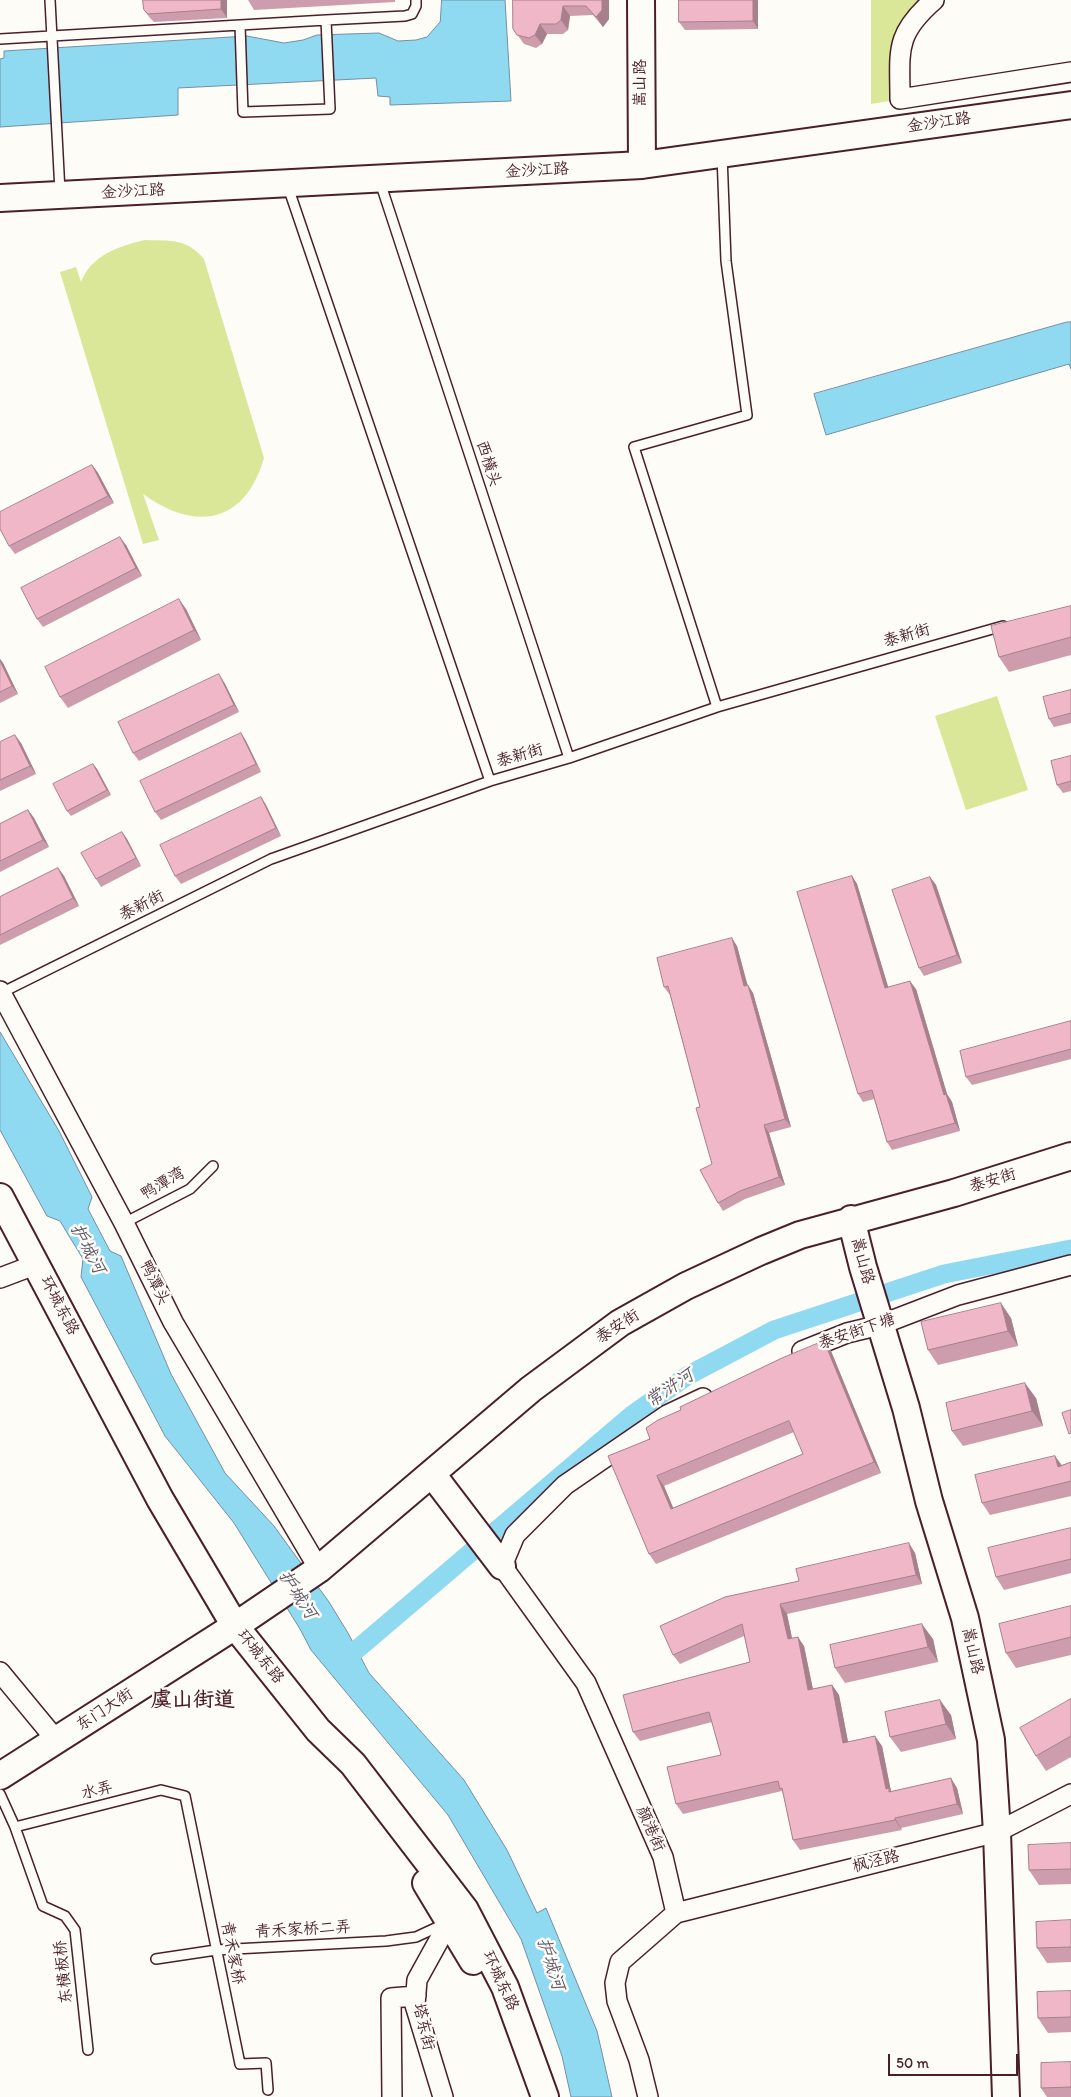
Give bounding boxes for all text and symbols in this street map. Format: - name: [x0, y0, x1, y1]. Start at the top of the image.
- street label: 嵩山路: [631, 59, 651, 107]
- street label: 金沙江路: [906, 109, 972, 137]
- street label: 金沙江路: [505, 160, 569, 182]
- street label: 金沙江路: [101, 181, 165, 203]
- street label: 西横头: [471, 438, 505, 490]
- street label: 泰新街: [881, 620, 933, 652]
- street label: 泰新街: [494, 740, 546, 772]
- street label: 泰新街: [116, 887, 168, 925]
- street label: 鸭潭湾: [137, 1164, 189, 1204]
- street label: 泰安街: [967, 1165, 1019, 1197]
- water label: 护城河: [65, 1220, 109, 1278]
- street label: 嵩山路: [847, 1235, 877, 1287]
- street label: 鸭潭头: [135, 1257, 173, 1309]
- street label: 环城东路: [36, 1273, 82, 1339]
- street label: 泰安街: [593, 1306, 643, 1348]
- street label: 泰安街下塘: [816, 1310, 898, 1354]
- water label: 常浒河: [642, 1365, 698, 1413]
- water label: 护城河: [273, 1566, 321, 1624]
- street label: 嵩山路: [957, 1625, 987, 1677]
- street label: 环城东路: [232, 1626, 288, 1688]
- street label: 东门大街: [73, 1685, 137, 1735]
- district label: 虞山街道: [151, 1688, 235, 1714]
- street label: 水弄: [79, 1778, 115, 1804]
- street label: 颜港街: [631, 1803, 669, 1855]
- street label: 枫泾路: [850, 1847, 902, 1877]
- street label: 青禾家桥二弄: [255, 1918, 351, 1942]
- street label: 青禾家桥: [216, 1920, 248, 1986]
- water label: 护城河: [531, 1935, 569, 1993]
- street label: 东横板桥: [51, 1939, 77, 2005]
- street label: 环城东路: [478, 1948, 522, 2014]
- street label: 塔东街: [408, 2001, 438, 2053]
- scale bar: [891, 2044, 1021, 2076]
- text: 50 m: [896, 2054, 929, 2072]

